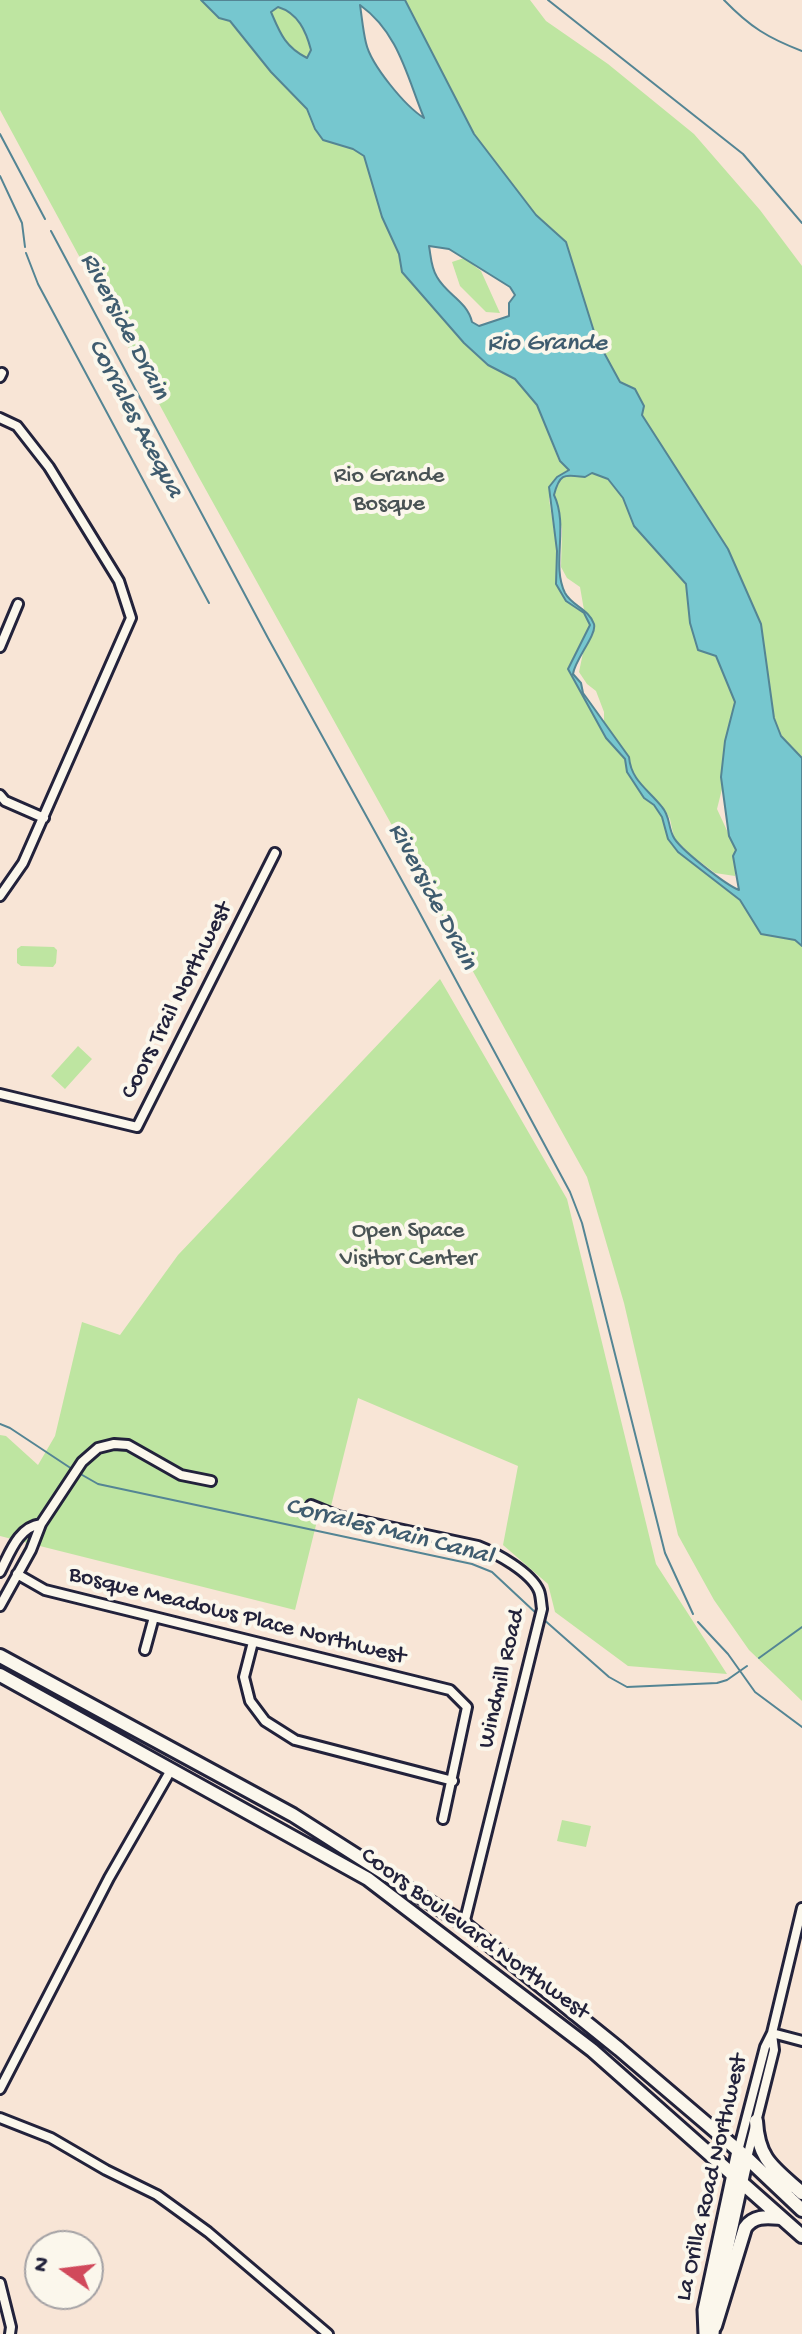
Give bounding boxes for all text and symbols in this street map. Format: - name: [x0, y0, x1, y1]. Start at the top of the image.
- water label: Riverside Drain: [71, 248, 175, 406]
- water label: Rio Grande: [487, 329, 607, 361]
- water label: Corrales Acequa: [79, 334, 189, 504]
- park label: Rio Grande Bosque: [334, 463, 444, 519]
- water label: Riverside Drain: [379, 818, 483, 976]
- street label: Coors Trail Northwest: [116, 898, 240, 1104]
- park label: Open Space Visitor Center: [340, 1218, 476, 1274]
- water label: Corrales Main Canal: [282, 1492, 496, 1574]
- street label: Bosque Meadows Place Northwest: [66, 1561, 408, 1673]
- street label: Windmill Road: [473, 1607, 533, 1751]
- street label: Coors Boulevard Northwest: [354, 1842, 594, 2028]
- street label: La Orilla Road Northwest: [671, 2052, 755, 2304]
- north arrow: [24, 2230, 104, 2310]
- text: N: [28, 2255, 57, 2275]

